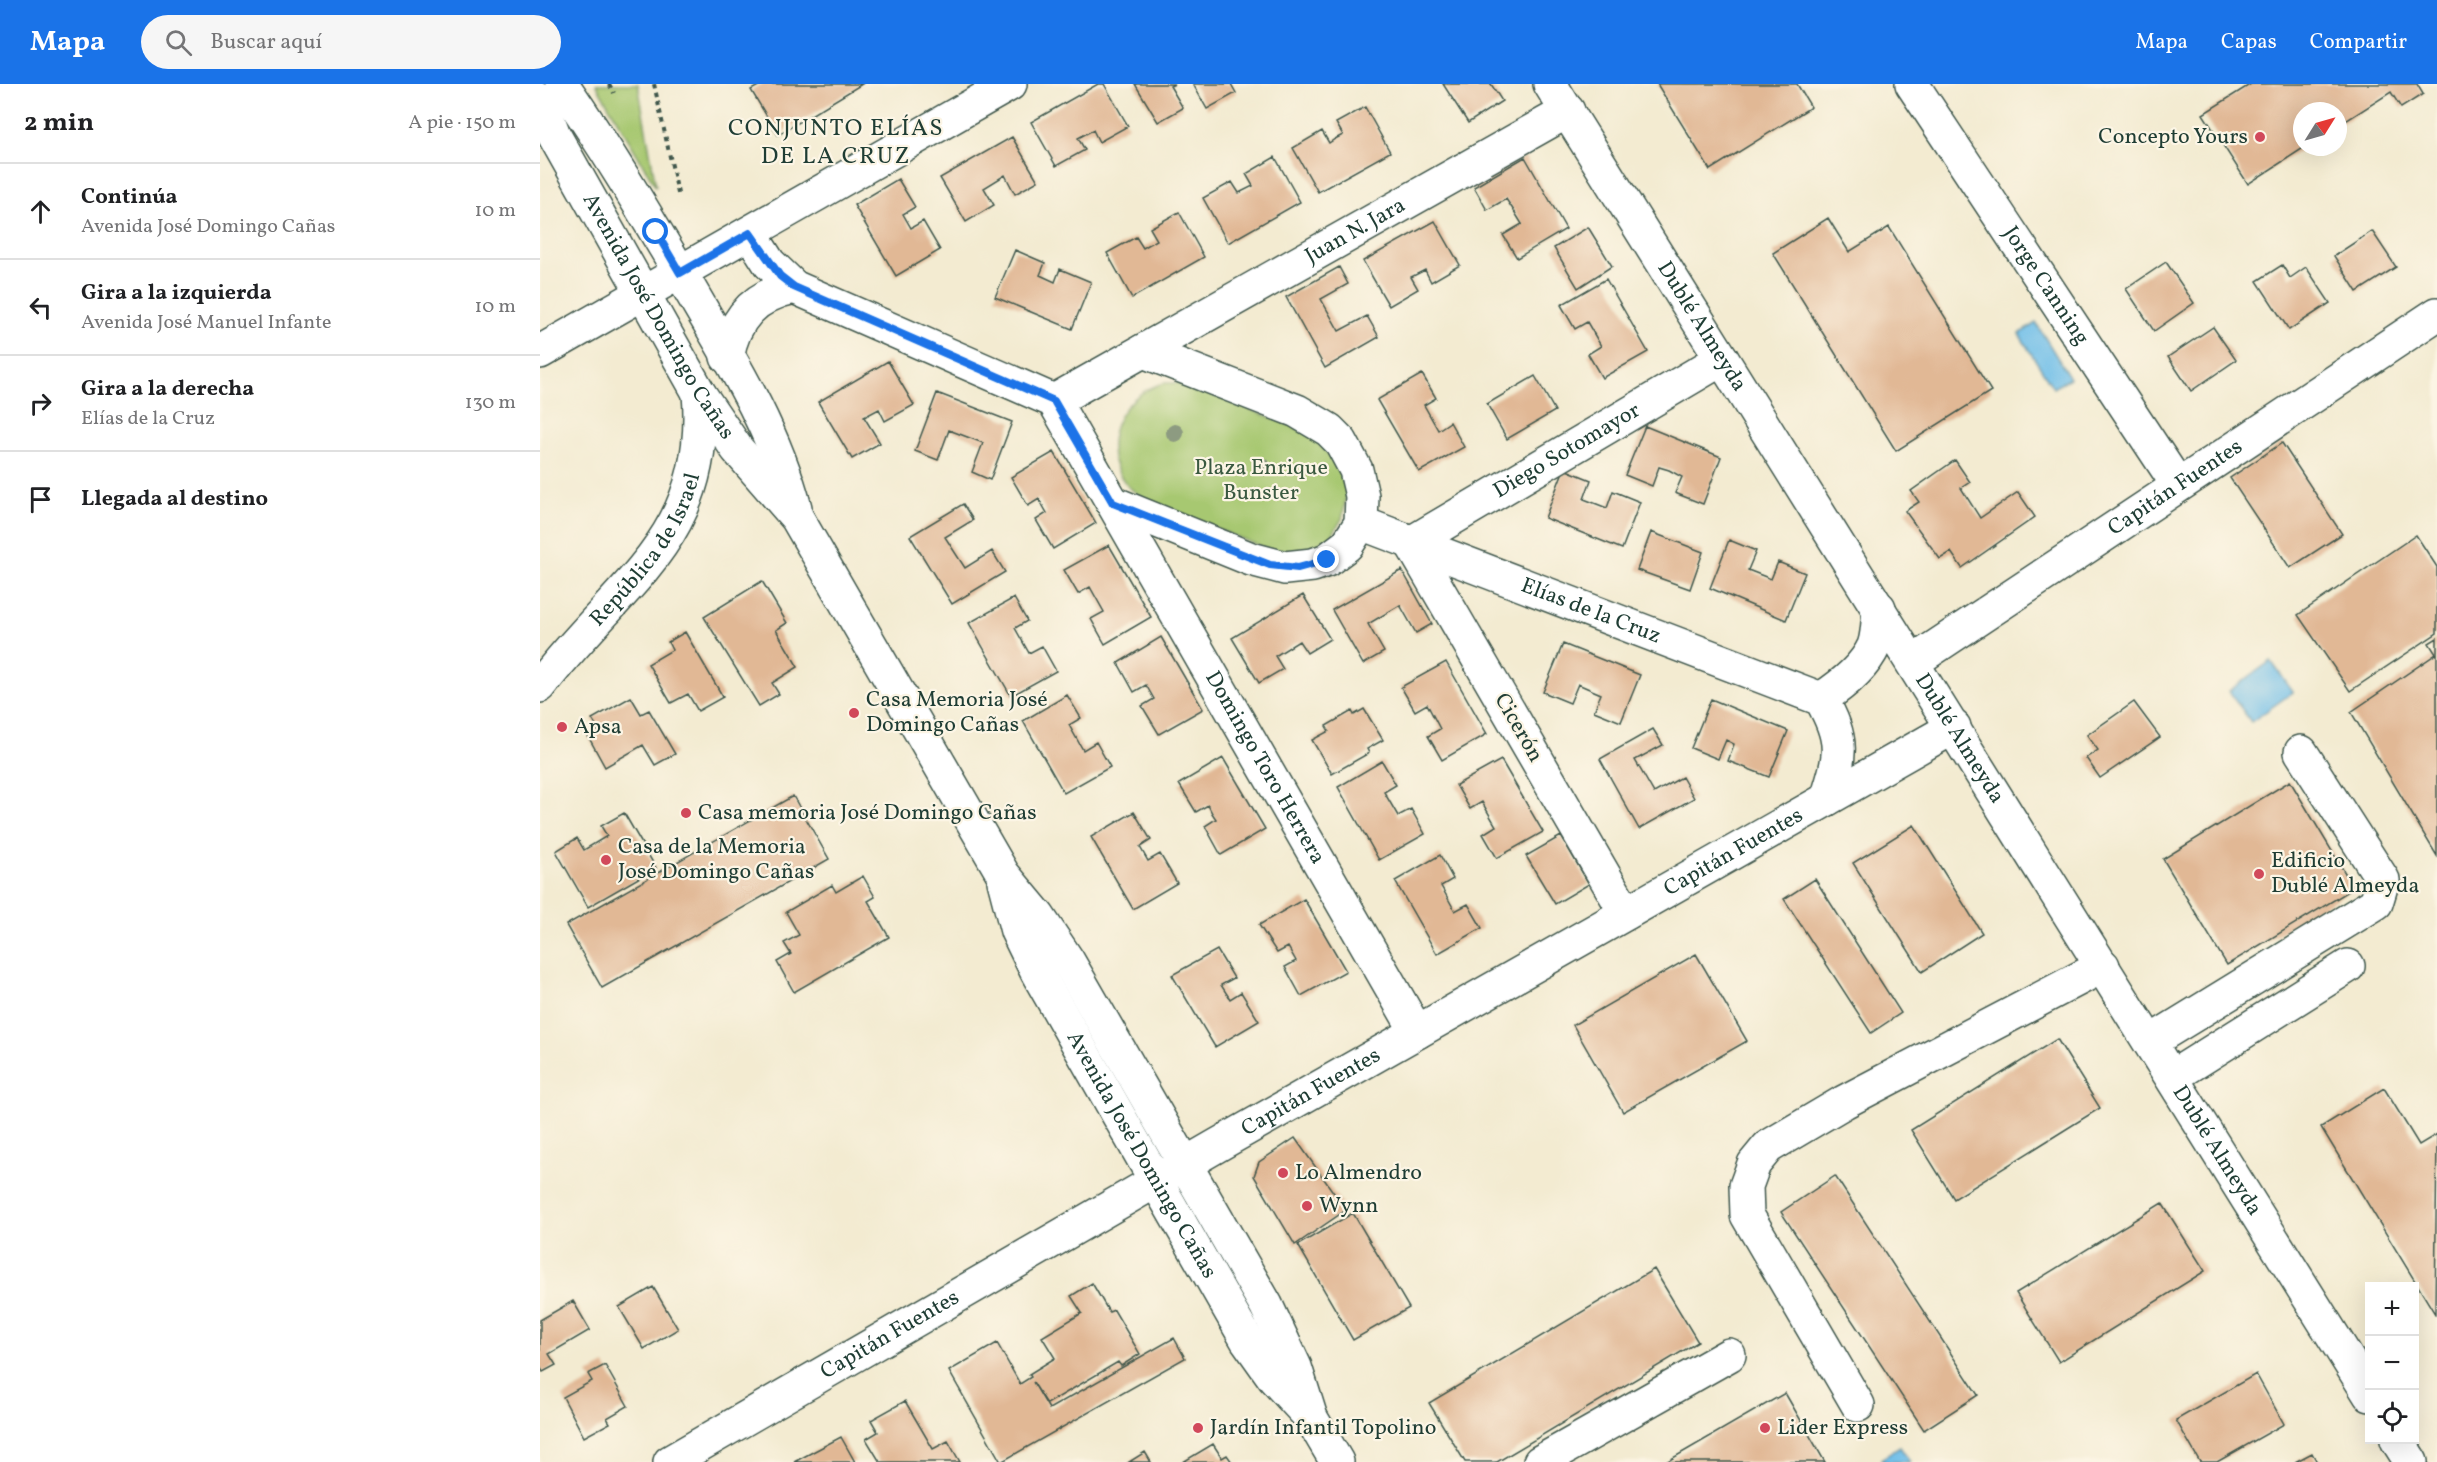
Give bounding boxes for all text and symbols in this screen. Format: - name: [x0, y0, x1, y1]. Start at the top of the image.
- search box: [141, 15, 561, 69]
- text: Mapa: [30, 23, 105, 62]
- icon: search: [162, 26, 195, 59]
- text: Buscar aquí: [210, 27, 322, 58]
- text: Mapa: [2136, 28, 2188, 57]
- text: Capas: [2221, 28, 2277, 57]
- text: Compartir: [2310, 28, 2407, 57]
- north arrow: [2293, 102, 2347, 156]
- text: 2 min: [24, 105, 94, 141]
- text: A pie · 150 m: [408, 109, 516, 137]
- district label: CONJUNTO ELÍAS DE LA CRUZ: [728, 112, 944, 174]
- place label: Concepto Yours: [2098, 122, 2248, 153]
- marker: Concepto Yours: [2253, 130, 2267, 144]
- text: Continúa: [81, 182, 178, 213]
- street label: Avenida José Domingo Cañas: [574, 188, 742, 446]
- street label: Juan N. Jara: [1299, 190, 1411, 272]
- icon: ahead: [24, 195, 57, 228]
- text: 10 m: [475, 197, 516, 225]
- text: Avenida José Domingo Cañas: [81, 213, 335, 241]
- route start: [642, 218, 668, 244]
- street label: Jorge Canning: [1995, 220, 2097, 351]
- street label: Dublé Almeyda: [1649, 255, 1754, 398]
- text: Gira a la izquierda: [81, 278, 272, 309]
- icon: left: [24, 291, 57, 324]
- text: 10 m: [475, 293, 516, 321]
- text: Avenida José Manuel Infante: [81, 309, 332, 337]
- text: Gira a la derecha: [81, 374, 254, 405]
- icon: right: [24, 387, 57, 420]
- text: 130 m: [465, 389, 516, 417]
- street label: Diego Sotomayor: [1488, 395, 1646, 506]
- text: Elías de la Cruz: [81, 405, 215, 433]
- street label: Capitán Fuentes: [2102, 432, 2249, 544]
- park label: Plaza Enrique Bunster: [1194, 453, 1328, 509]
- street label: República de Israel: [583, 470, 709, 634]
- icon: arrive: [24, 483, 57, 516]
- text: Llegada al destino: [81, 484, 268, 515]
- route end: [1313, 546, 1339, 572]
- street label: Elías de la Cruz: [1516, 570, 1665, 652]
- street label: Domingo Toro Herrera: [1197, 665, 1333, 870]
- street label: Dublé Almeyda: [1907, 667, 2012, 810]
- place label: Casa Memoria José Domingo Cañas: [866, 685, 1048, 741]
- street label: Cicerón: [1486, 688, 1550, 768]
- marker: Casa Memoria José Domingo Cañas: [847, 706, 861, 720]
- place label: Apsa: [574, 712, 622, 743]
- marker: Apsa: [555, 720, 569, 734]
- place label: Casa memoria José Domingo Cañas: [698, 798, 1037, 829]
- street label: Capitán Fuentes: [1658, 800, 1809, 904]
- marker: Casa memoria José Domingo Cañas: [679, 806, 693, 820]
- place label: Casa de la Memoria José Domingo Cañas: [618, 832, 814, 888]
- place label: Edificio Dublé Almeyda: [2271, 846, 2420, 902]
- marker: Casa de la Memoria José Domingo Cañas: [599, 853, 613, 867]
- marker: Edificio Dublé Almeyda: [2252, 867, 2266, 881]
- street label: Avenida José Domingo Cañas: [1058, 1026, 1224, 1284]
- street label: Capitán Fuentes: [1236, 1040, 1386, 1144]
- street label: Dublé Almeyda: [2165, 1079, 2270, 1222]
- place label: Lo Almendro: [1295, 1158, 1422, 1189]
- marker: Lo Almendro: [1276, 1166, 1290, 1180]
- place label: Wynn: [1319, 1191, 1378, 1222]
- marker: Wynn: [1300, 1199, 1314, 1213]
- street label: Capitán Fuentes: [815, 1282, 965, 1387]
- map controls: [2365, 1282, 2419, 1444]
- button: +: [2365, 1282, 2419, 1336]
- button: −: [2365, 1336, 2419, 1390]
- button: locate: [2365, 1390, 2419, 1444]
- place label: Jardín Infantil Topolino: [1210, 1413, 1436, 1444]
- place label: Lider Express: [1777, 1413, 1908, 1444]
- marker: Jardín Infantil Topolino: [1191, 1421, 1205, 1435]
- marker: Lider Express: [1758, 1421, 1772, 1435]

